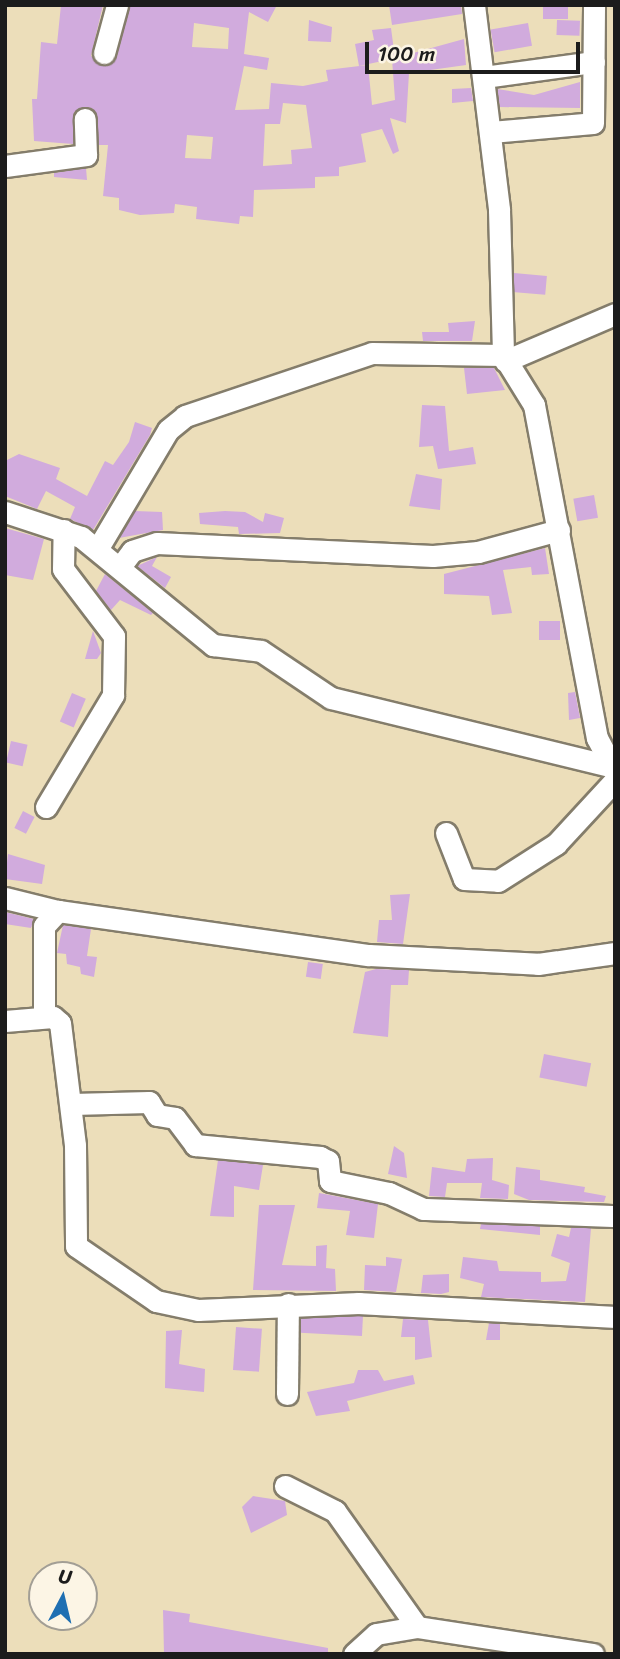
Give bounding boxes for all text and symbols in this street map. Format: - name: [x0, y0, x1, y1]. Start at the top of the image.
- scale bar: [368, 28, 583, 72]
- text: 100 m: [378, 35, 435, 73]
- text: U: [57, 1560, 74, 1594]
- north arrow: [28, 1561, 98, 1631]

